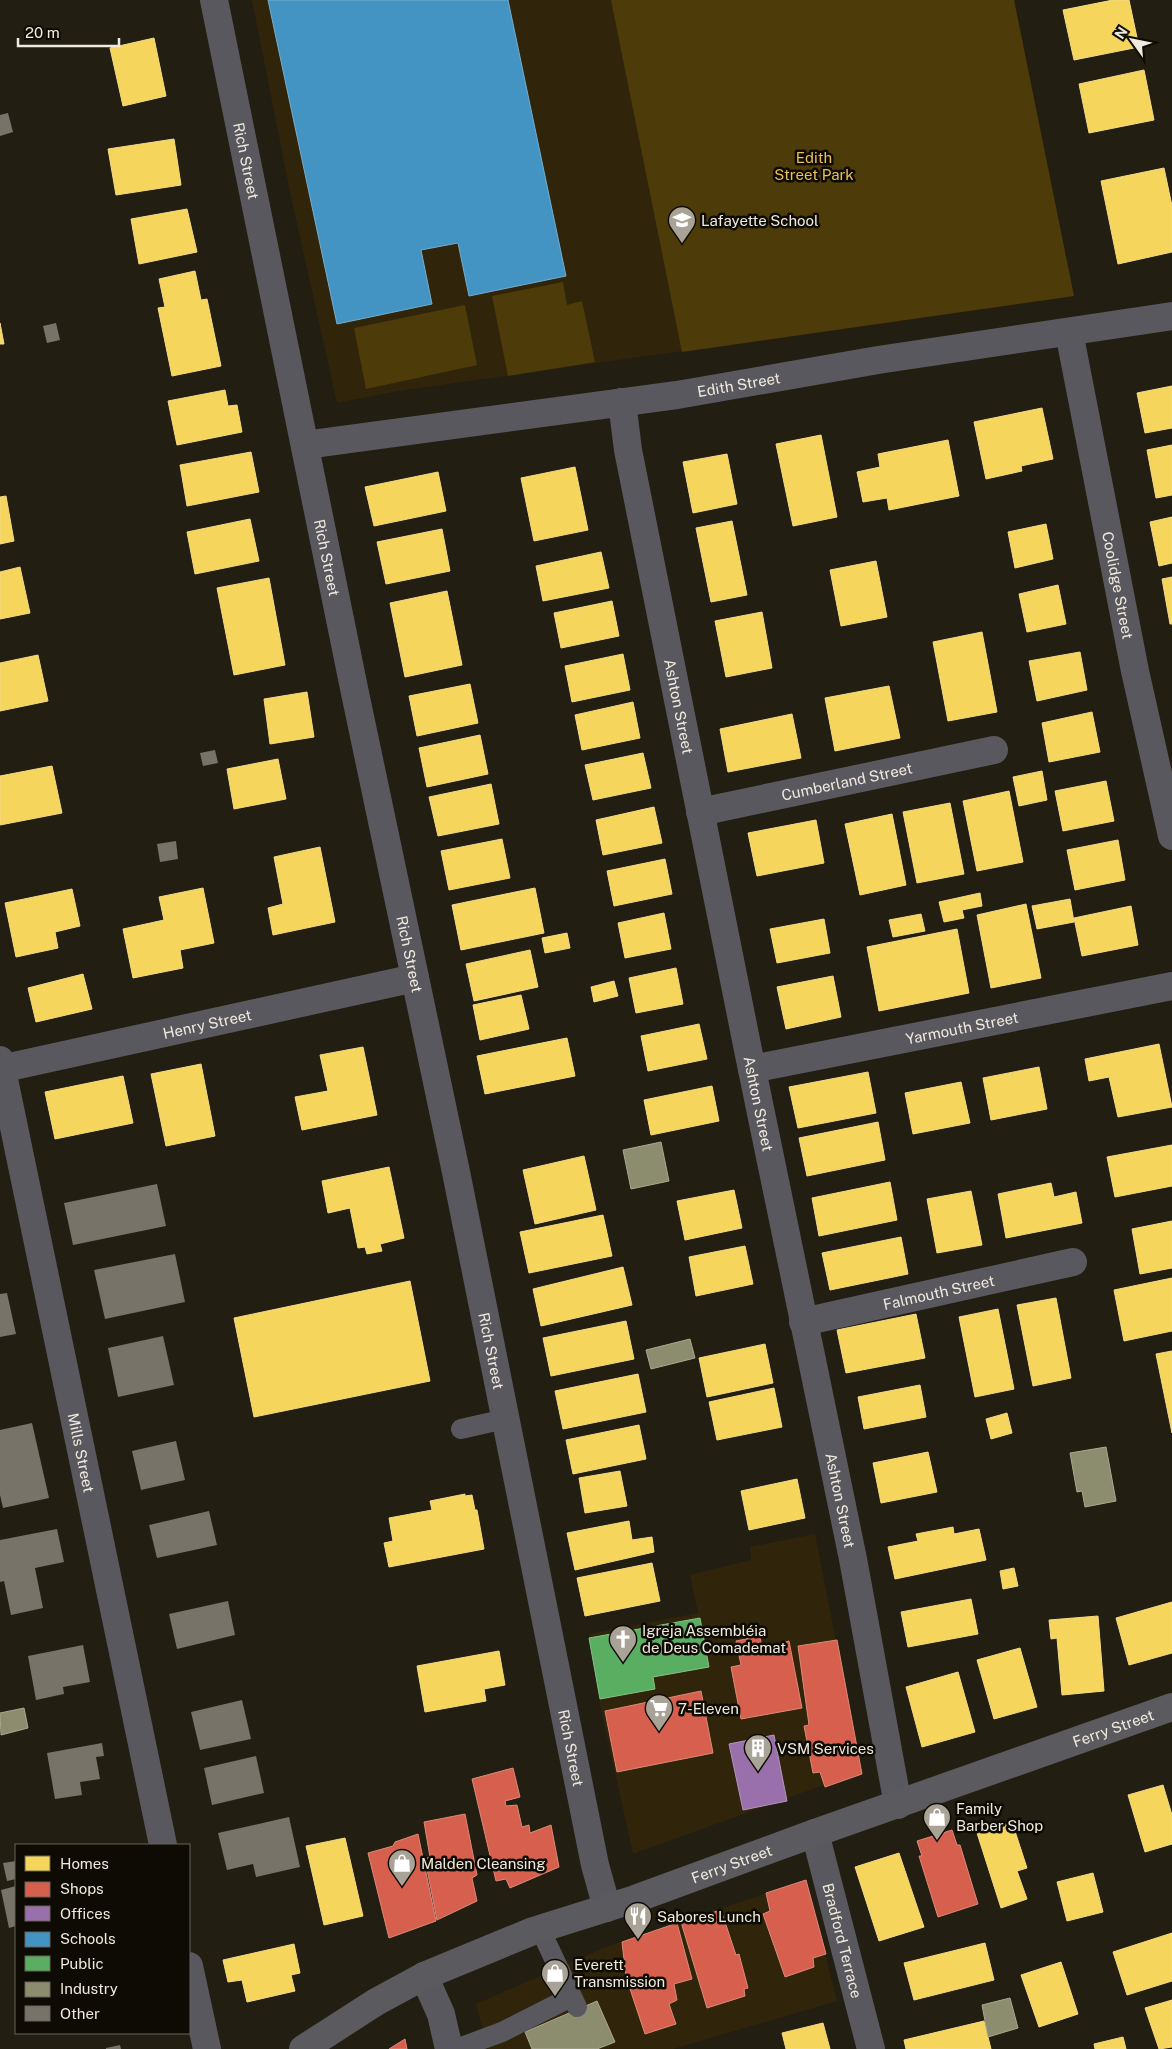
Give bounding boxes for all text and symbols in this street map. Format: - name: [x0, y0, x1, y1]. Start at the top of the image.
- scale bar: [18, 15, 119, 47]
- north arrow: [1107, 15, 1157, 65]
- text: 20 m: [25, 24, 60, 41]
- text: N: [1111, 24, 1131, 42]
- street label: Rich Street: [231, 121, 263, 201]
- park label: Edith Street Park: [774, 149, 854, 183]
- school or university icon: Lafayette School: [667, 205, 697, 244]
- place label: Lafayette School: [701, 212, 819, 229]
- street label: Edith Street: [696, 369, 782, 400]
- street label: Rich Street: [311, 518, 344, 598]
- street label: Coolidge Street: [1100, 530, 1137, 641]
- street label: Ashton Street: [661, 657, 697, 756]
- street label: Cumberland Street: [780, 759, 914, 803]
- street label: Rich Street: [394, 914, 426, 994]
- street label: Henry Street: [161, 1006, 253, 1042]
- street label: Yarmouth Street: [904, 1008, 1020, 1047]
- street label: Ashton Street: [741, 1055, 777, 1153]
- street label: Falmouth Street: [881, 1271, 996, 1312]
- street label: Rich Street: [476, 1311, 508, 1391]
- street label: Mills Street: [65, 1411, 98, 1494]
- street label: Ashton Street: [823, 1451, 859, 1549]
- place label: Igreja Assembléia de Deus Comademat: [642, 1622, 786, 1656]
- church icon: Igreja Assembléia de Deus Comademat: [608, 1624, 638, 1663]
- supermarket icon: 7-Eleven: [644, 1693, 674, 1732]
- place label: 7-Eleven: [678, 1700, 739, 1717]
- street label: Ferry Street: [1070, 1706, 1156, 1750]
- street label: Rich Street: [555, 1708, 588, 1788]
- building icon: VSM Services: [743, 1733, 773, 1772]
- place label: VSM Services: [777, 1740, 874, 1757]
- place label: Family Barber Shop: [956, 1800, 1043, 1834]
- shop icon: Family Barber Shop: [922, 1802, 952, 1841]
- street label: Ferry Street: [689, 1841, 774, 1886]
- legend: [15, 1844, 190, 2034]
- shop icon: Malden Cleansing: [387, 1848, 417, 1887]
- text: Homes: [60, 1855, 109, 1872]
- place label: Malden Cleansing: [421, 1855, 546, 1872]
- text: Shops: [60, 1880, 104, 1897]
- street label: Bradford Terrace: [820, 1881, 866, 2000]
- restaurant icon: Sabores Lunch: [623, 1901, 653, 1940]
- text: Offices: [60, 1905, 110, 1922]
- place label: Sabores Lunch: [657, 1908, 761, 1925]
- text: Schools: [60, 1930, 116, 1947]
- text: Public: [60, 1955, 104, 1972]
- place label: Everett Transmission: [574, 1956, 665, 1990]
- shop icon: Everett Transmission: [540, 1958, 570, 1997]
- text: Industry: [60, 1980, 118, 1997]
- text: Other: [60, 2005, 100, 2022]

